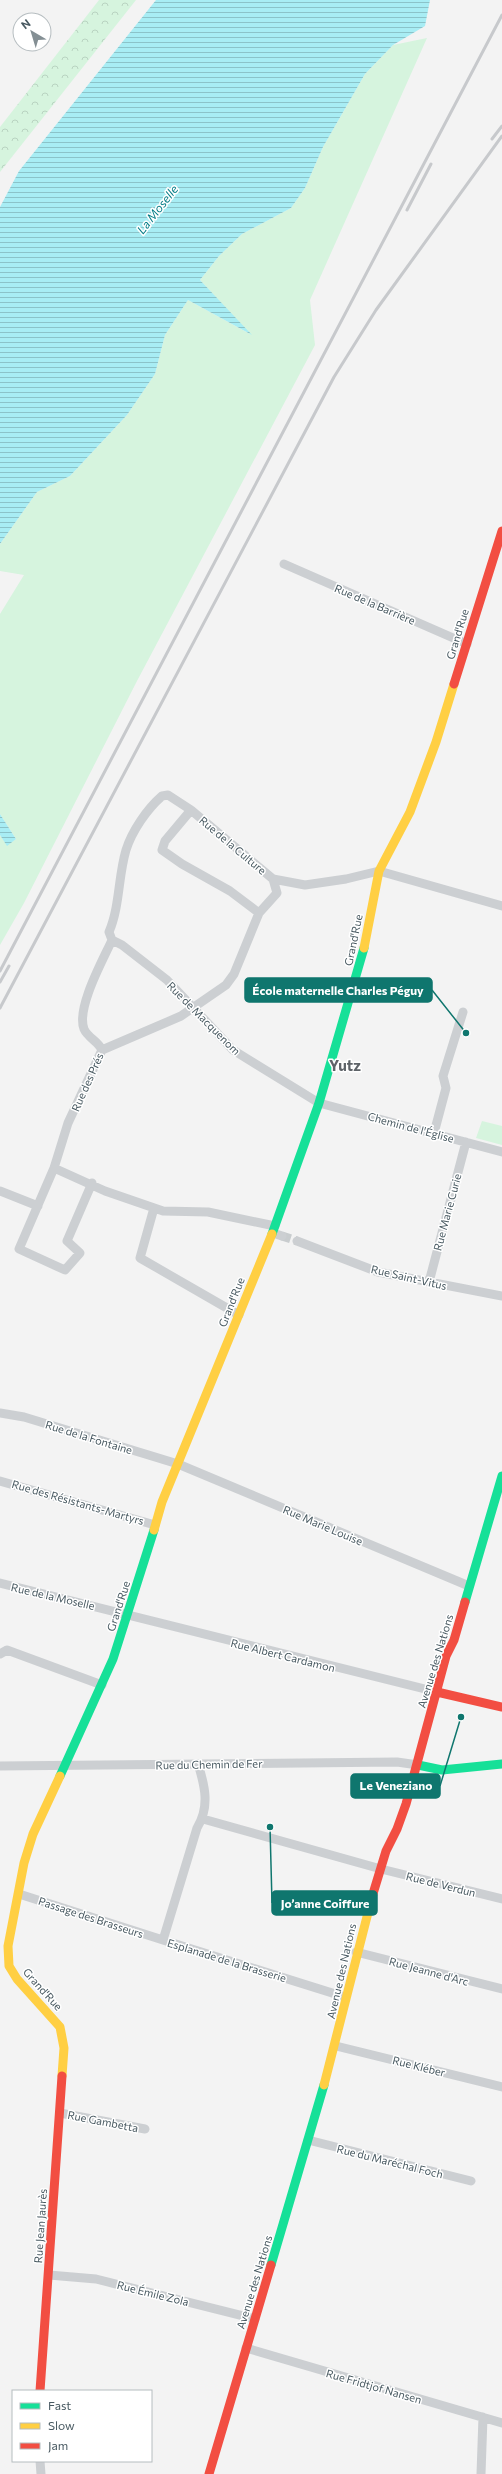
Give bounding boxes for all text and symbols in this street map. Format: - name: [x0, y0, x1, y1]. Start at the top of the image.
- north arrow: [12, 12, 52, 52]
- text: N: [18, 16, 33, 31]
- water label: La Moselle: [134, 181, 181, 236]
- street label: Rue de la Barrière: [333, 581, 418, 627]
- street label: Grand'Rue: [443, 607, 471, 661]
- street label: Rue de la Culture: [197, 813, 269, 877]
- street label: Grand'Rue: [341, 913, 365, 967]
- callout: École maternelle Charles Péguy: [245, 978, 432, 1002]
- street label: Rue de Macquenom: [165, 979, 243, 1057]
- text: École maternelle Charles Péguy: [252, 983, 424, 997]
- street label: Rue des Prés: [68, 1051, 106, 1113]
- district label: Yutz: [329, 1056, 361, 1074]
- street label: Chemin de l'Église: [366, 1108, 456, 1145]
- street label: Rue Marie Curie: [430, 1172, 464, 1252]
- street label: Rue Saint-Vitus: [370, 1262, 448, 1292]
- street label: Grand'Rue: [215, 1275, 247, 1329]
- street label: Rue de la Fontaine: [44, 1418, 134, 1456]
- street label: Rue des Résistants-Martyrs: [10, 1477, 146, 1527]
- street label: Rue Marie Louise: [281, 1502, 365, 1548]
- street label: Grand'Rue: [104, 1579, 132, 1633]
- street label: Rue de la Moselle: [10, 1580, 96, 1612]
- street label: Avenue des Nations: [415, 1613, 455, 1709]
- street label: Rue Albert Cardamon: [229, 1636, 337, 1674]
- street label: Rue du Chemin de Fer: [155, 1757, 263, 1771]
- callout: Le Veneziano: [351, 1774, 440, 1798]
- text: Le Veneziano: [360, 1778, 432, 1792]
- street label: Rue de Verdun: [405, 1869, 477, 1899]
- callout: Jo’anne Coiffure: [272, 1891, 377, 1915]
- street label: Passage des Brasseurs: [37, 1894, 145, 1940]
- text: Jo’anne Coiffure: [281, 1896, 369, 1911]
- street label: Avenue des Nations: [324, 1922, 358, 2020]
- street label: Esplanade de la Brasserie: [166, 1936, 288, 1984]
- street label: Rue Jeanne d'Arc: [388, 1954, 470, 1989]
- street label: Grand'Rue: [21, 1965, 65, 2013]
- street label: Rue Kléber: [391, 2053, 447, 2079]
- street label: Rue Gambetta: [67, 2108, 139, 2134]
- street label: Rue du Maréchal Foch: [336, 2142, 444, 2180]
- street label: Rue Jean Jaurès: [31, 2188, 50, 2264]
- street label: Avenue des Nations: [234, 2234, 274, 2330]
- street label: Rue Émile Zola: [116, 2277, 190, 2308]
- street label: Rue Fridtjof Nansen: [325, 2366, 423, 2406]
- legend: [12, 2390, 152, 2462]
- text: Fast: [48, 2398, 71, 2412]
- text: Slow: [48, 2418, 75, 2432]
- text: Jam: [48, 2438, 68, 2453]

